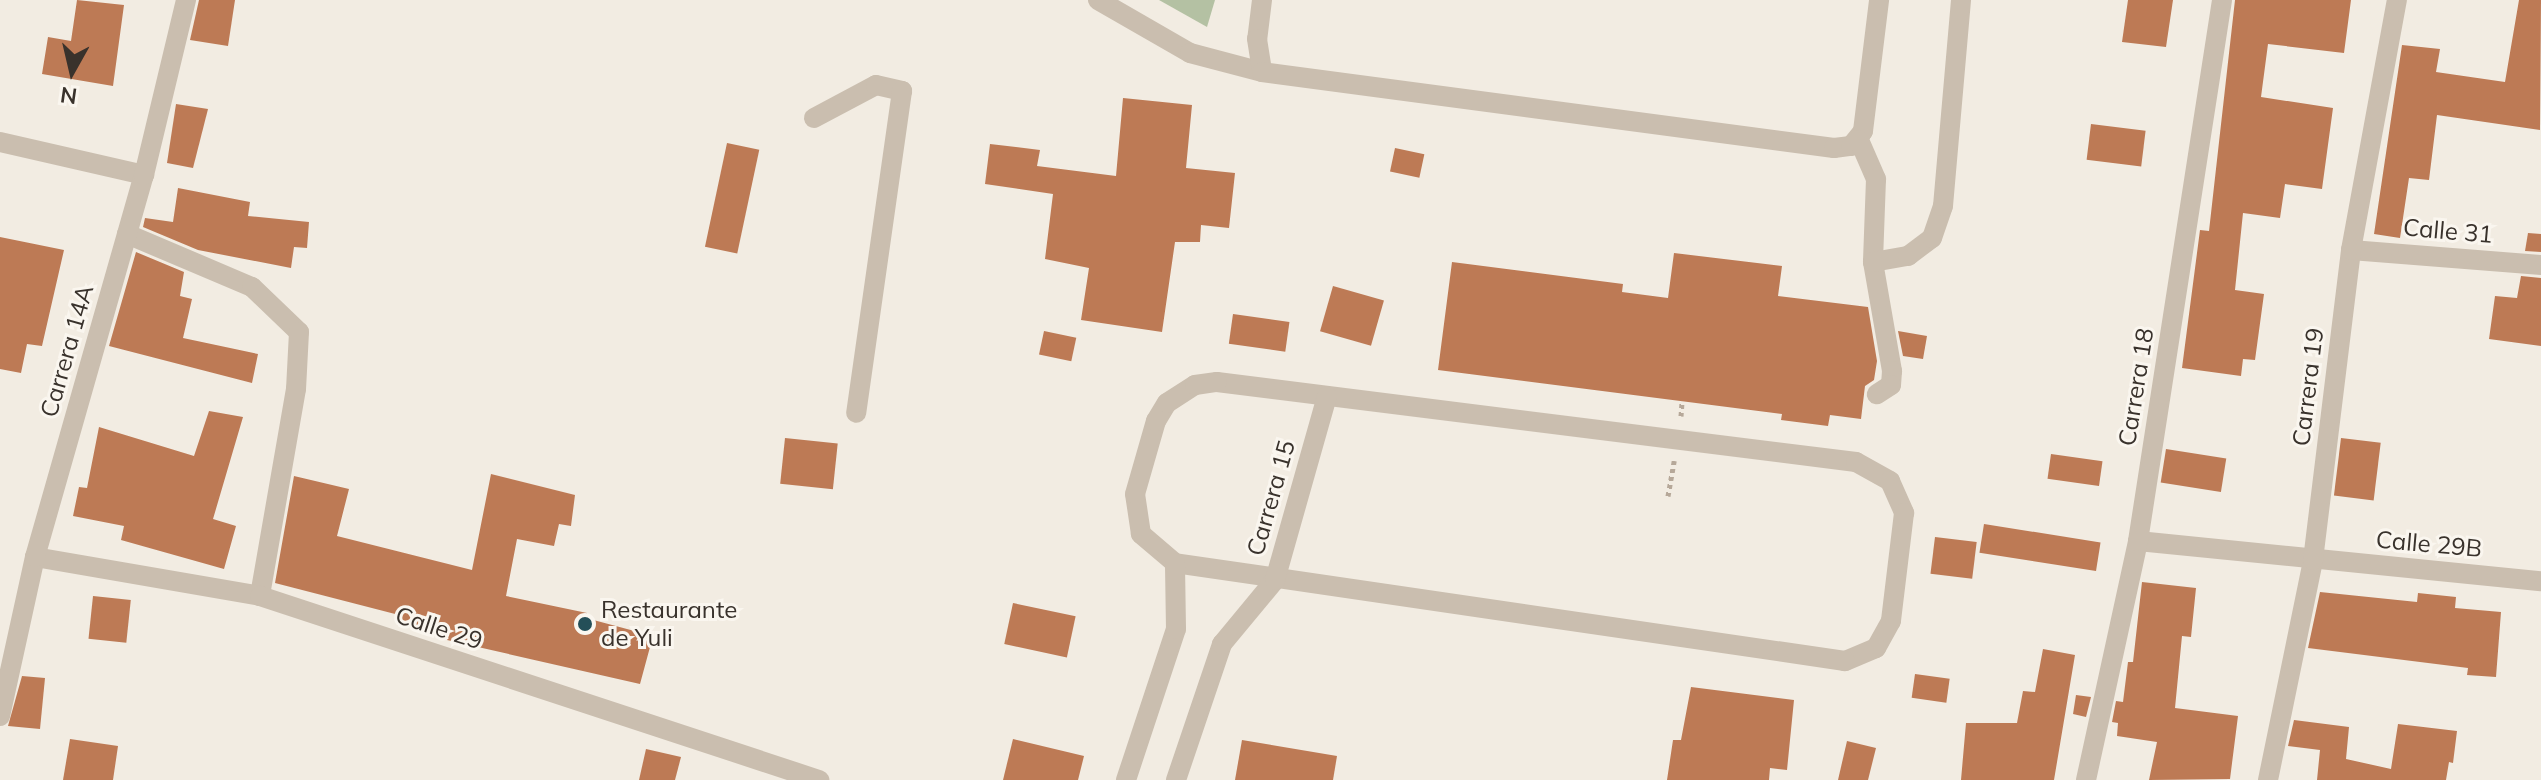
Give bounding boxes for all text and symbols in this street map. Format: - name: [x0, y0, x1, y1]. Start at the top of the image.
- north arrow: [32, 32, 112, 112]
- text: N: [58, 81, 79, 111]
- street label: Calle 31: [2402, 213, 2494, 249]
- street label: Carrera 14A: [34, 281, 100, 421]
- street label: Carrera 18: [2112, 326, 2160, 448]
- street label: Carrera 19: [2286, 326, 2330, 448]
- street label: Carrera 15: [1241, 437, 1301, 559]
- street label: Calle 29B: [2375, 525, 2483, 563]
- place label: Restaurante de Yuli: [601, 596, 737, 652]
- street label: Calle 29: [392, 600, 486, 656]
- marker: Restaurante de Yuli: [576, 615, 594, 633]

